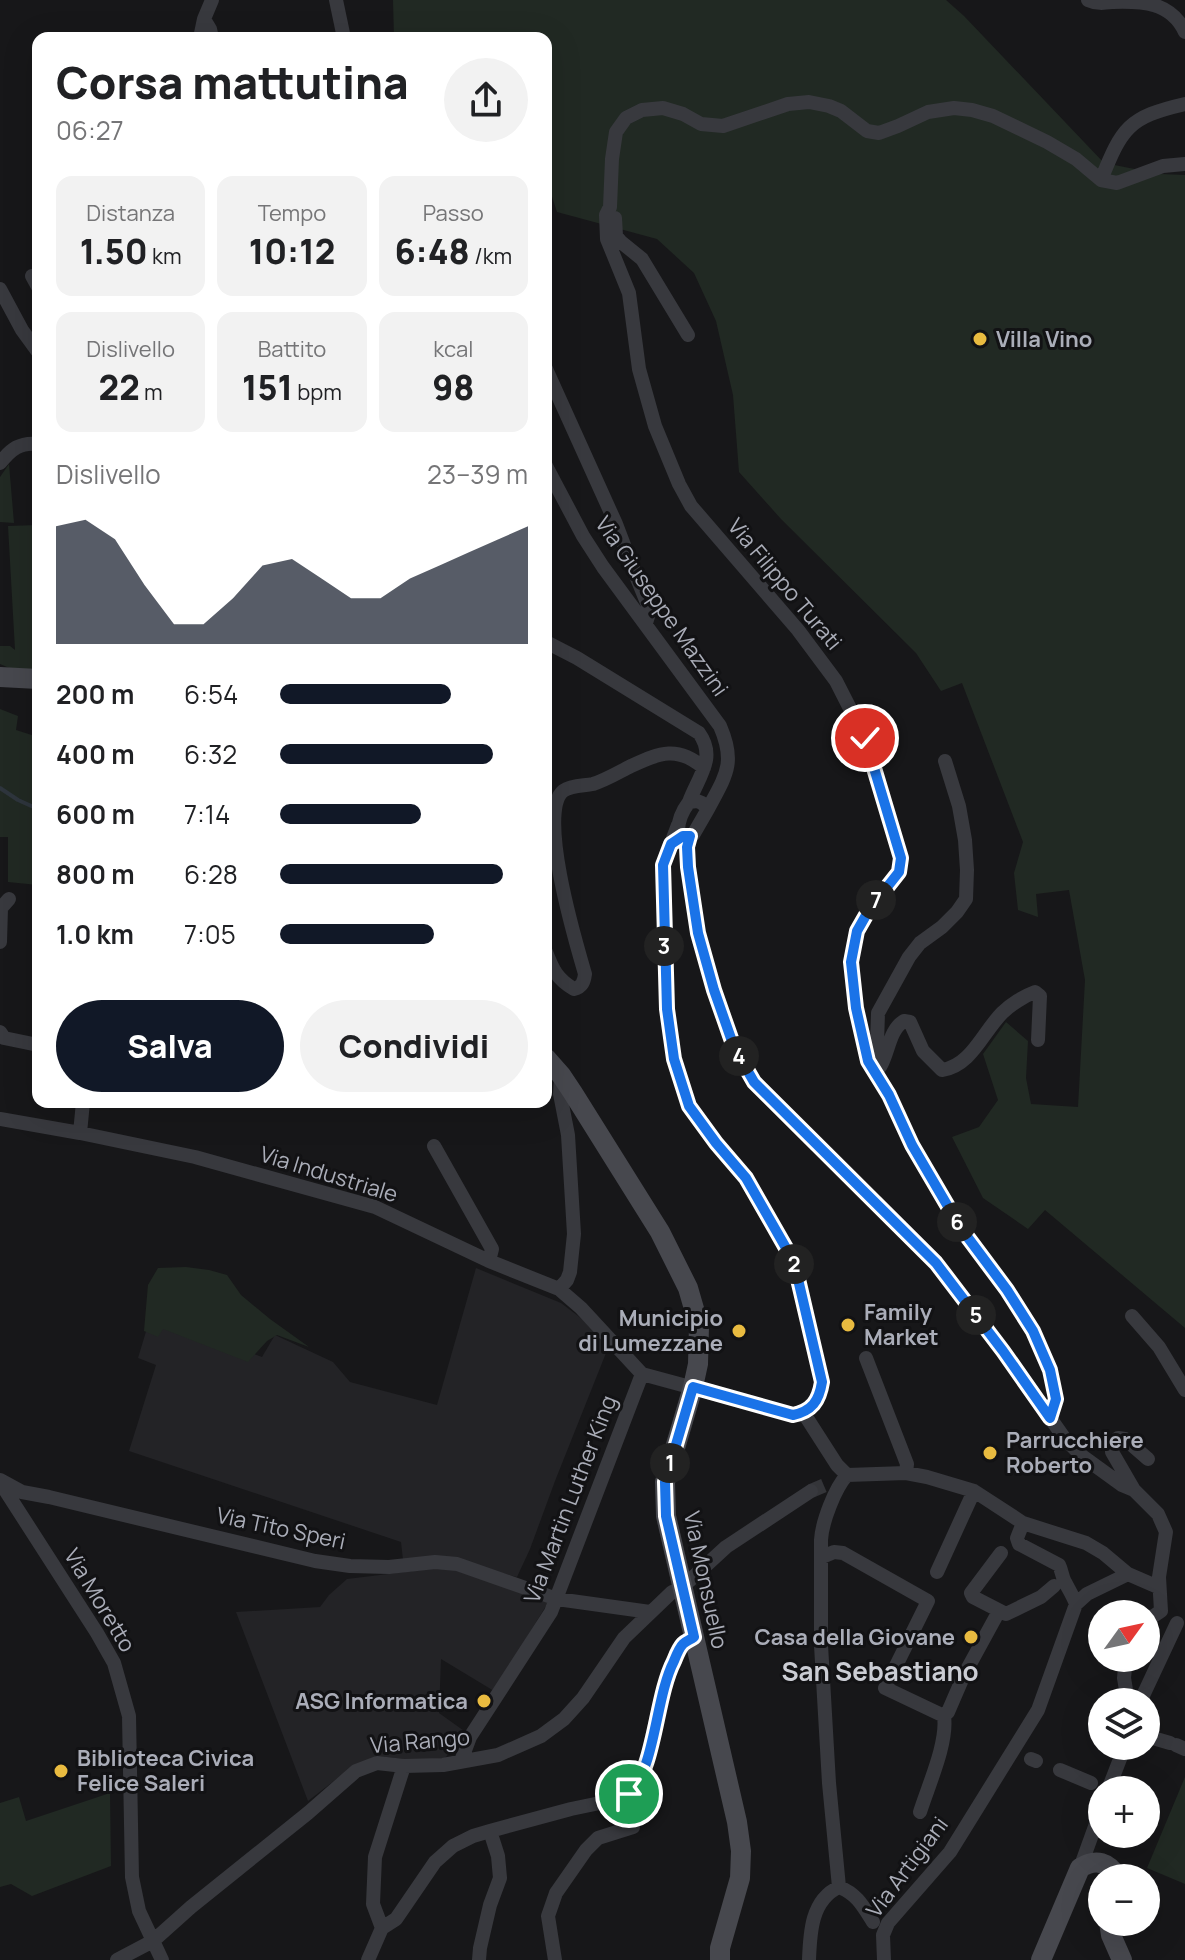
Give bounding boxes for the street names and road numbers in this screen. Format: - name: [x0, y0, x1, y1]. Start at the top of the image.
- street label: Via Giuseppe Mazzini: [589, 510, 735, 702]
- street label: Via Filippo Turati: [721, 512, 849, 656]
- street label: Via Industriale: [256, 1139, 402, 1209]
- street label: Via Martin Luther King: [517, 1391, 623, 1607]
- street label: Via Tito Speri: [214, 1500, 348, 1556]
- street label: Via Monsuello: [677, 1508, 735, 1652]
- street label: Via Moretto: [57, 1543, 143, 1657]
- street label: Via Rango: [369, 1722, 471, 1760]
- street label: Via Artigiani: [859, 1810, 955, 1924]

